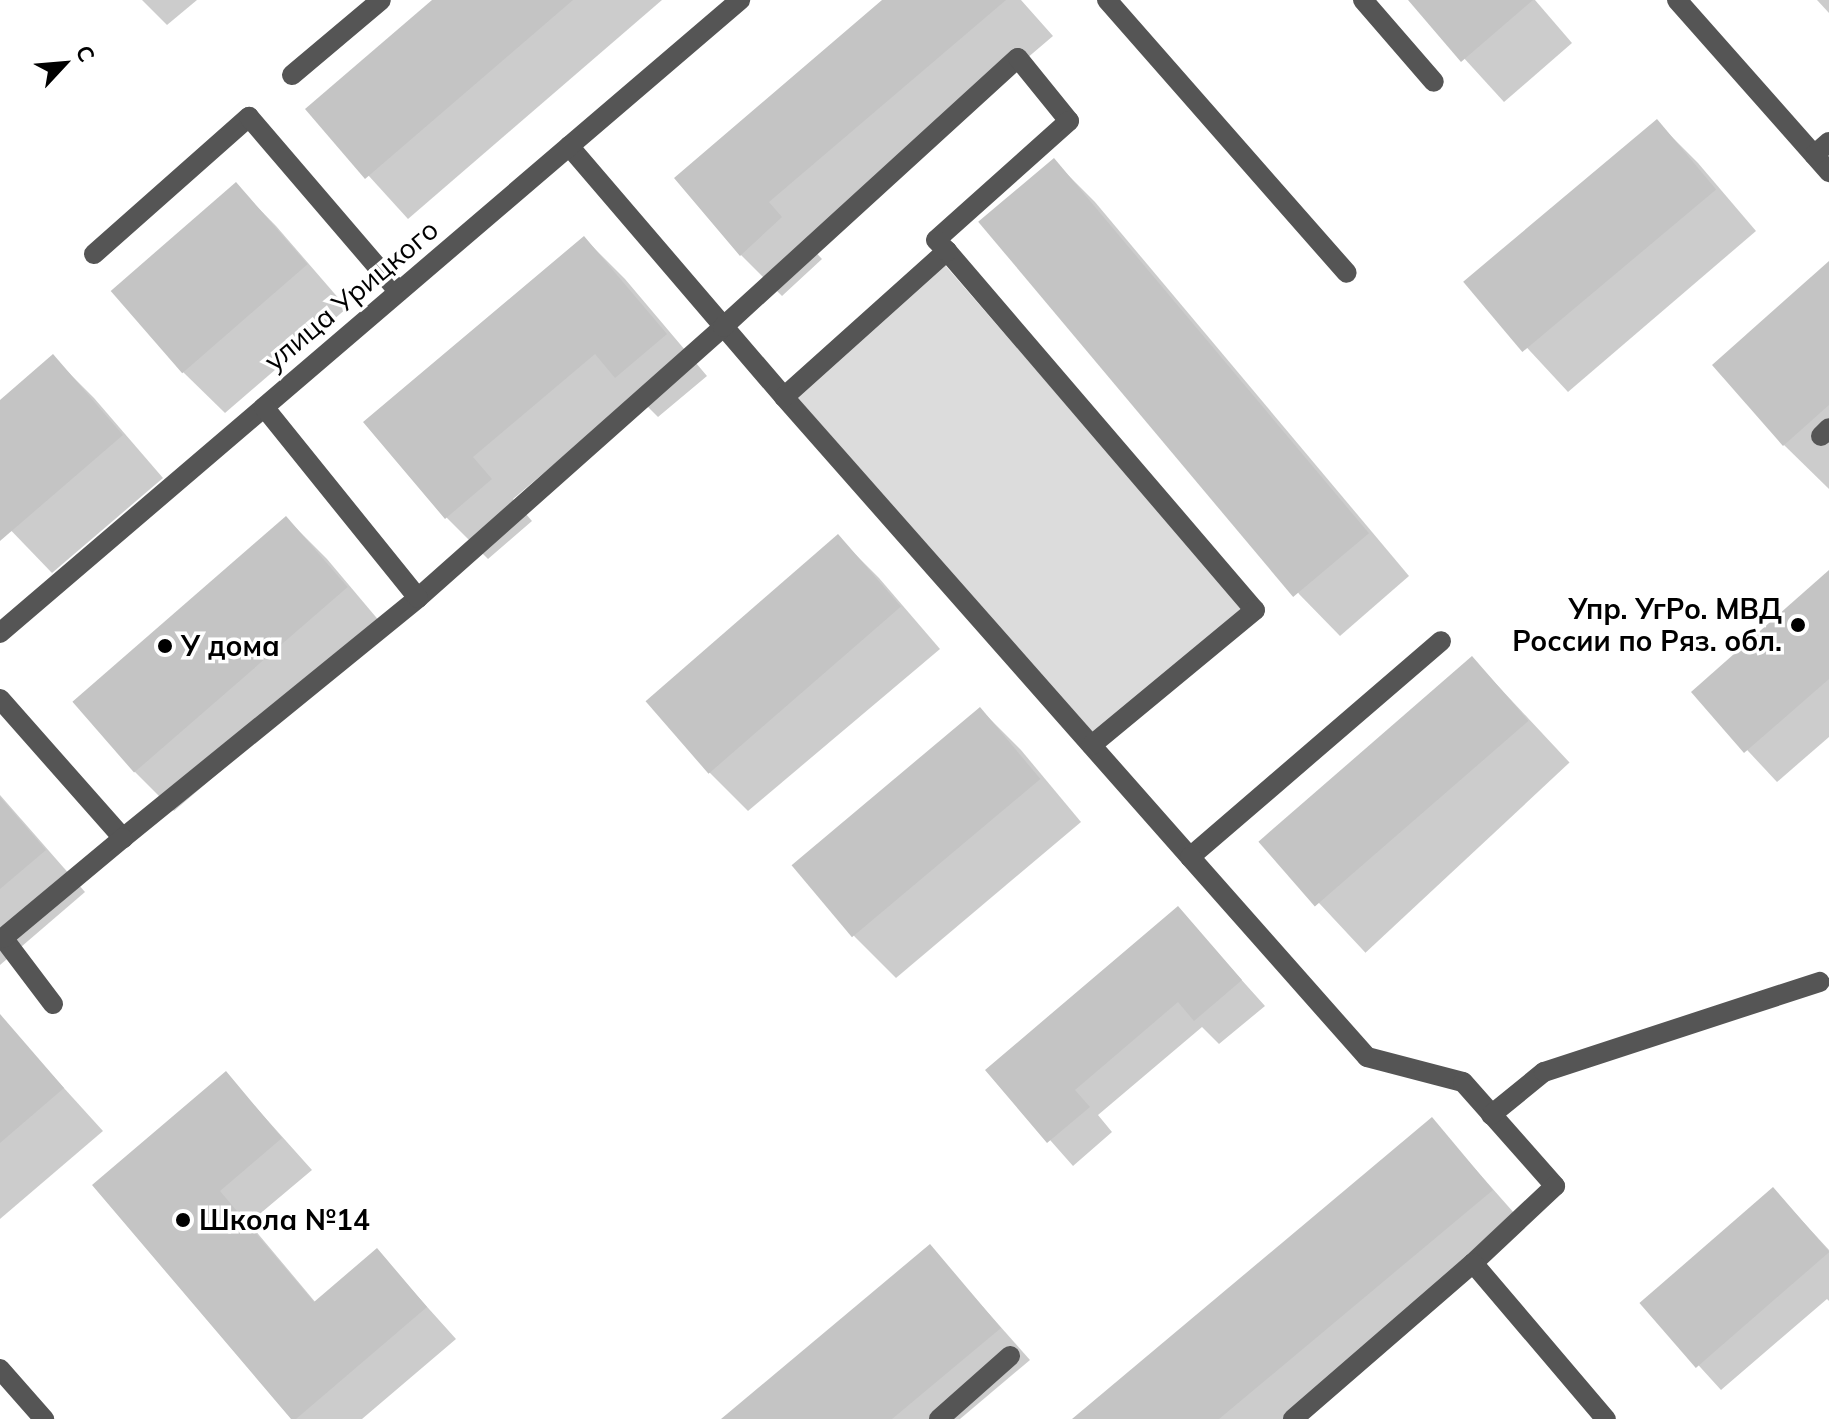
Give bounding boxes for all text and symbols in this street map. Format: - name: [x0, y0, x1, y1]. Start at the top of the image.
- north arrow: [24, 24, 104, 104]
- text: С: [70, 41, 101, 66]
- street label: улица Урицкого: [257, 212, 445, 378]
- place label: Упр. УгРо. МВД России по Ряз. обл.: [1512, 592, 1782, 658]
- marker: Упр. УгРо. МВД России по Ряз. обл.: [1789, 616, 1807, 634]
- place label: У дома: [181, 629, 280, 663]
- marker: У дома: [156, 637, 174, 655]
- place label: Школа №14: [199, 1203, 370, 1237]
- marker: Школа №14: [174, 1211, 192, 1229]

